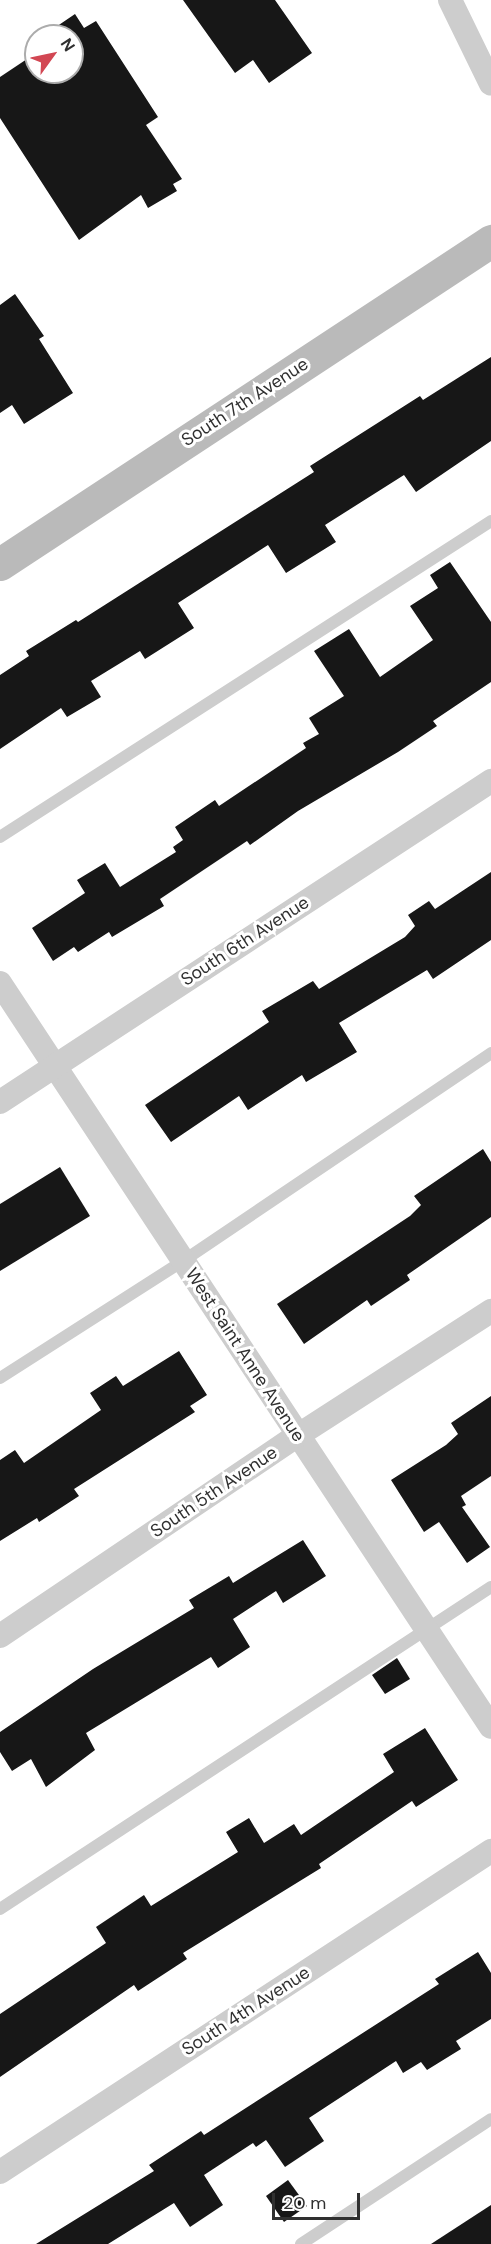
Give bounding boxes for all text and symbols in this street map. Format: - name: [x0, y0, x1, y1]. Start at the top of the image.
- north arrow: [24, 24, 84, 84]
- text: N: [56, 34, 80, 56]
- street label: South 7th Avenue: [178, 353, 312, 451]
- street label: South 6th Avenue: [177, 892, 313, 990]
- street label: West Saint Anne Avenue: [181, 1264, 309, 1446]
- street label: South 5th Avenue: [147, 1442, 281, 1542]
- street label: South 4th Avenue: [178, 1962, 314, 2060]
- scale bar: [275, 2181, 364, 2219]
- text: 20 m: [283, 2191, 326, 2215]

